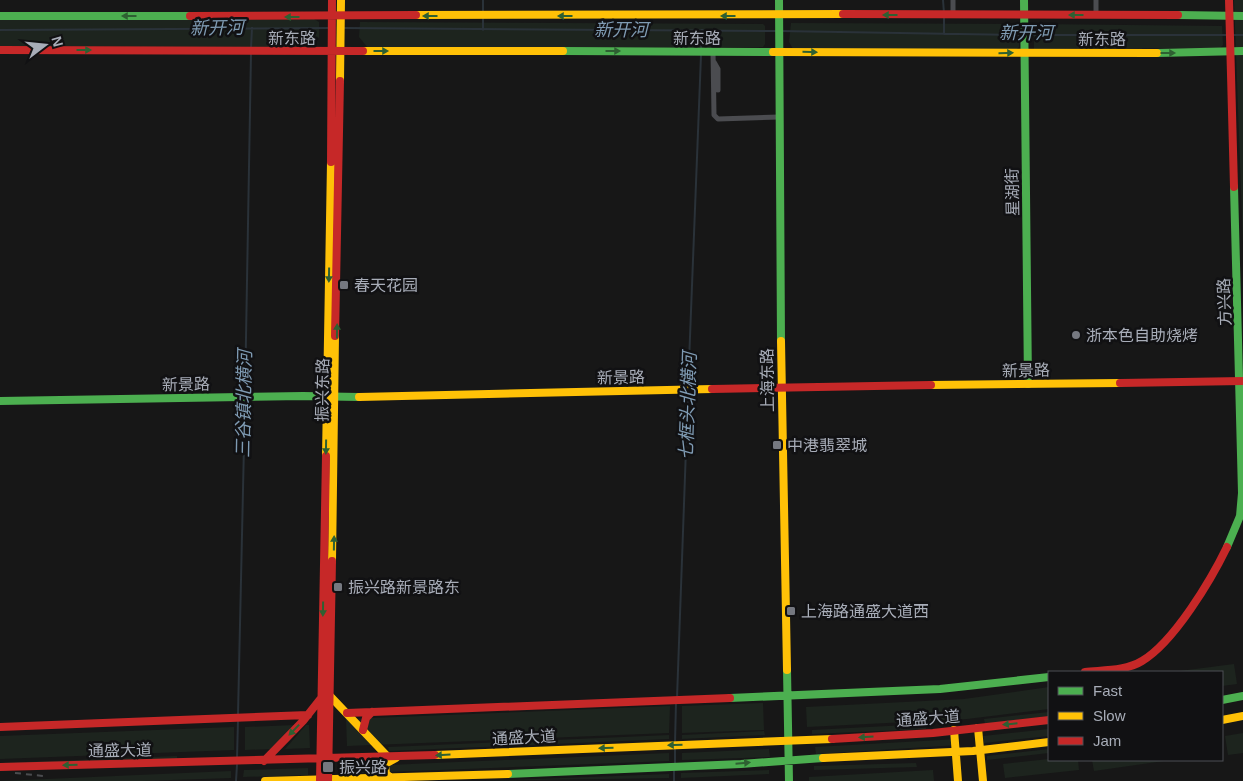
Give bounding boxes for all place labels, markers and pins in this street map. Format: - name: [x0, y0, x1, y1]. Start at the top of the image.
- place label: 春天花园: [354, 277, 418, 294]
- marker: 春天花园: [338, 279, 350, 291]
- place label: 浙本色自助烧烤: [1086, 327, 1198, 344]
- marker: 浙本色自助烧烤: [1070, 329, 1082, 341]
- place label: 中港翡翠城: [787, 437, 867, 454]
- marker: 中港翡翠城: [771, 439, 783, 451]
- place label: 振兴路新景路东: [348, 579, 460, 596]
- marker: 振兴路新景路东: [332, 581, 344, 593]
- place label: 上海路通盛大道西: [801, 603, 929, 620]
- marker: 上海路通盛大道西: [785, 605, 797, 617]
- place label: 振兴路: [339, 759, 387, 776]
- marker: 振兴路: [321, 760, 335, 774]

